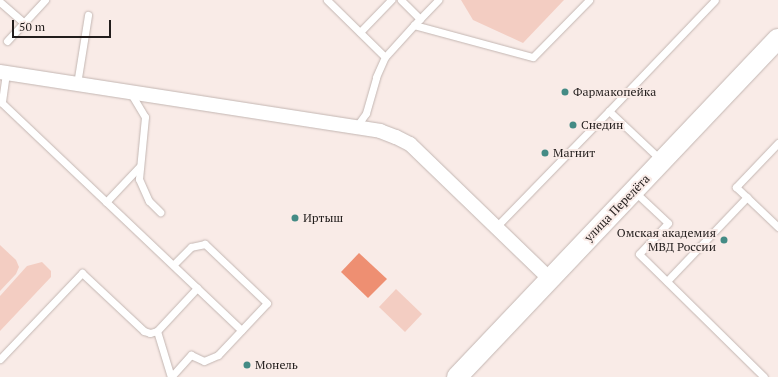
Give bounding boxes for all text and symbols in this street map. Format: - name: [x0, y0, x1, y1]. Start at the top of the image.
- scale bar: [14, 12, 113, 38]
- text: 50 m: [19, 19, 45, 34]
- place label: Фармакопейка: [573, 85, 656, 99]
- marker: Фармакопейка: [560, 87, 570, 97]
- place label: Снедин: [581, 118, 623, 132]
- marker: Снедин: [568, 120, 578, 130]
- place label: Магнит: [553, 146, 595, 160]
- marker: Магнит: [540, 148, 550, 158]
- street label: улица Перелёта: [581, 171, 653, 245]
- place label: Иртыш: [303, 211, 343, 225]
- marker: Иртыш: [290, 213, 300, 223]
- place label: Омская академия МВД России: [617, 226, 716, 254]
- marker: Омская академия МВД России: [719, 235, 729, 245]
- place label: Монель: [255, 358, 298, 372]
- marker: Монель: [242, 360, 252, 370]

